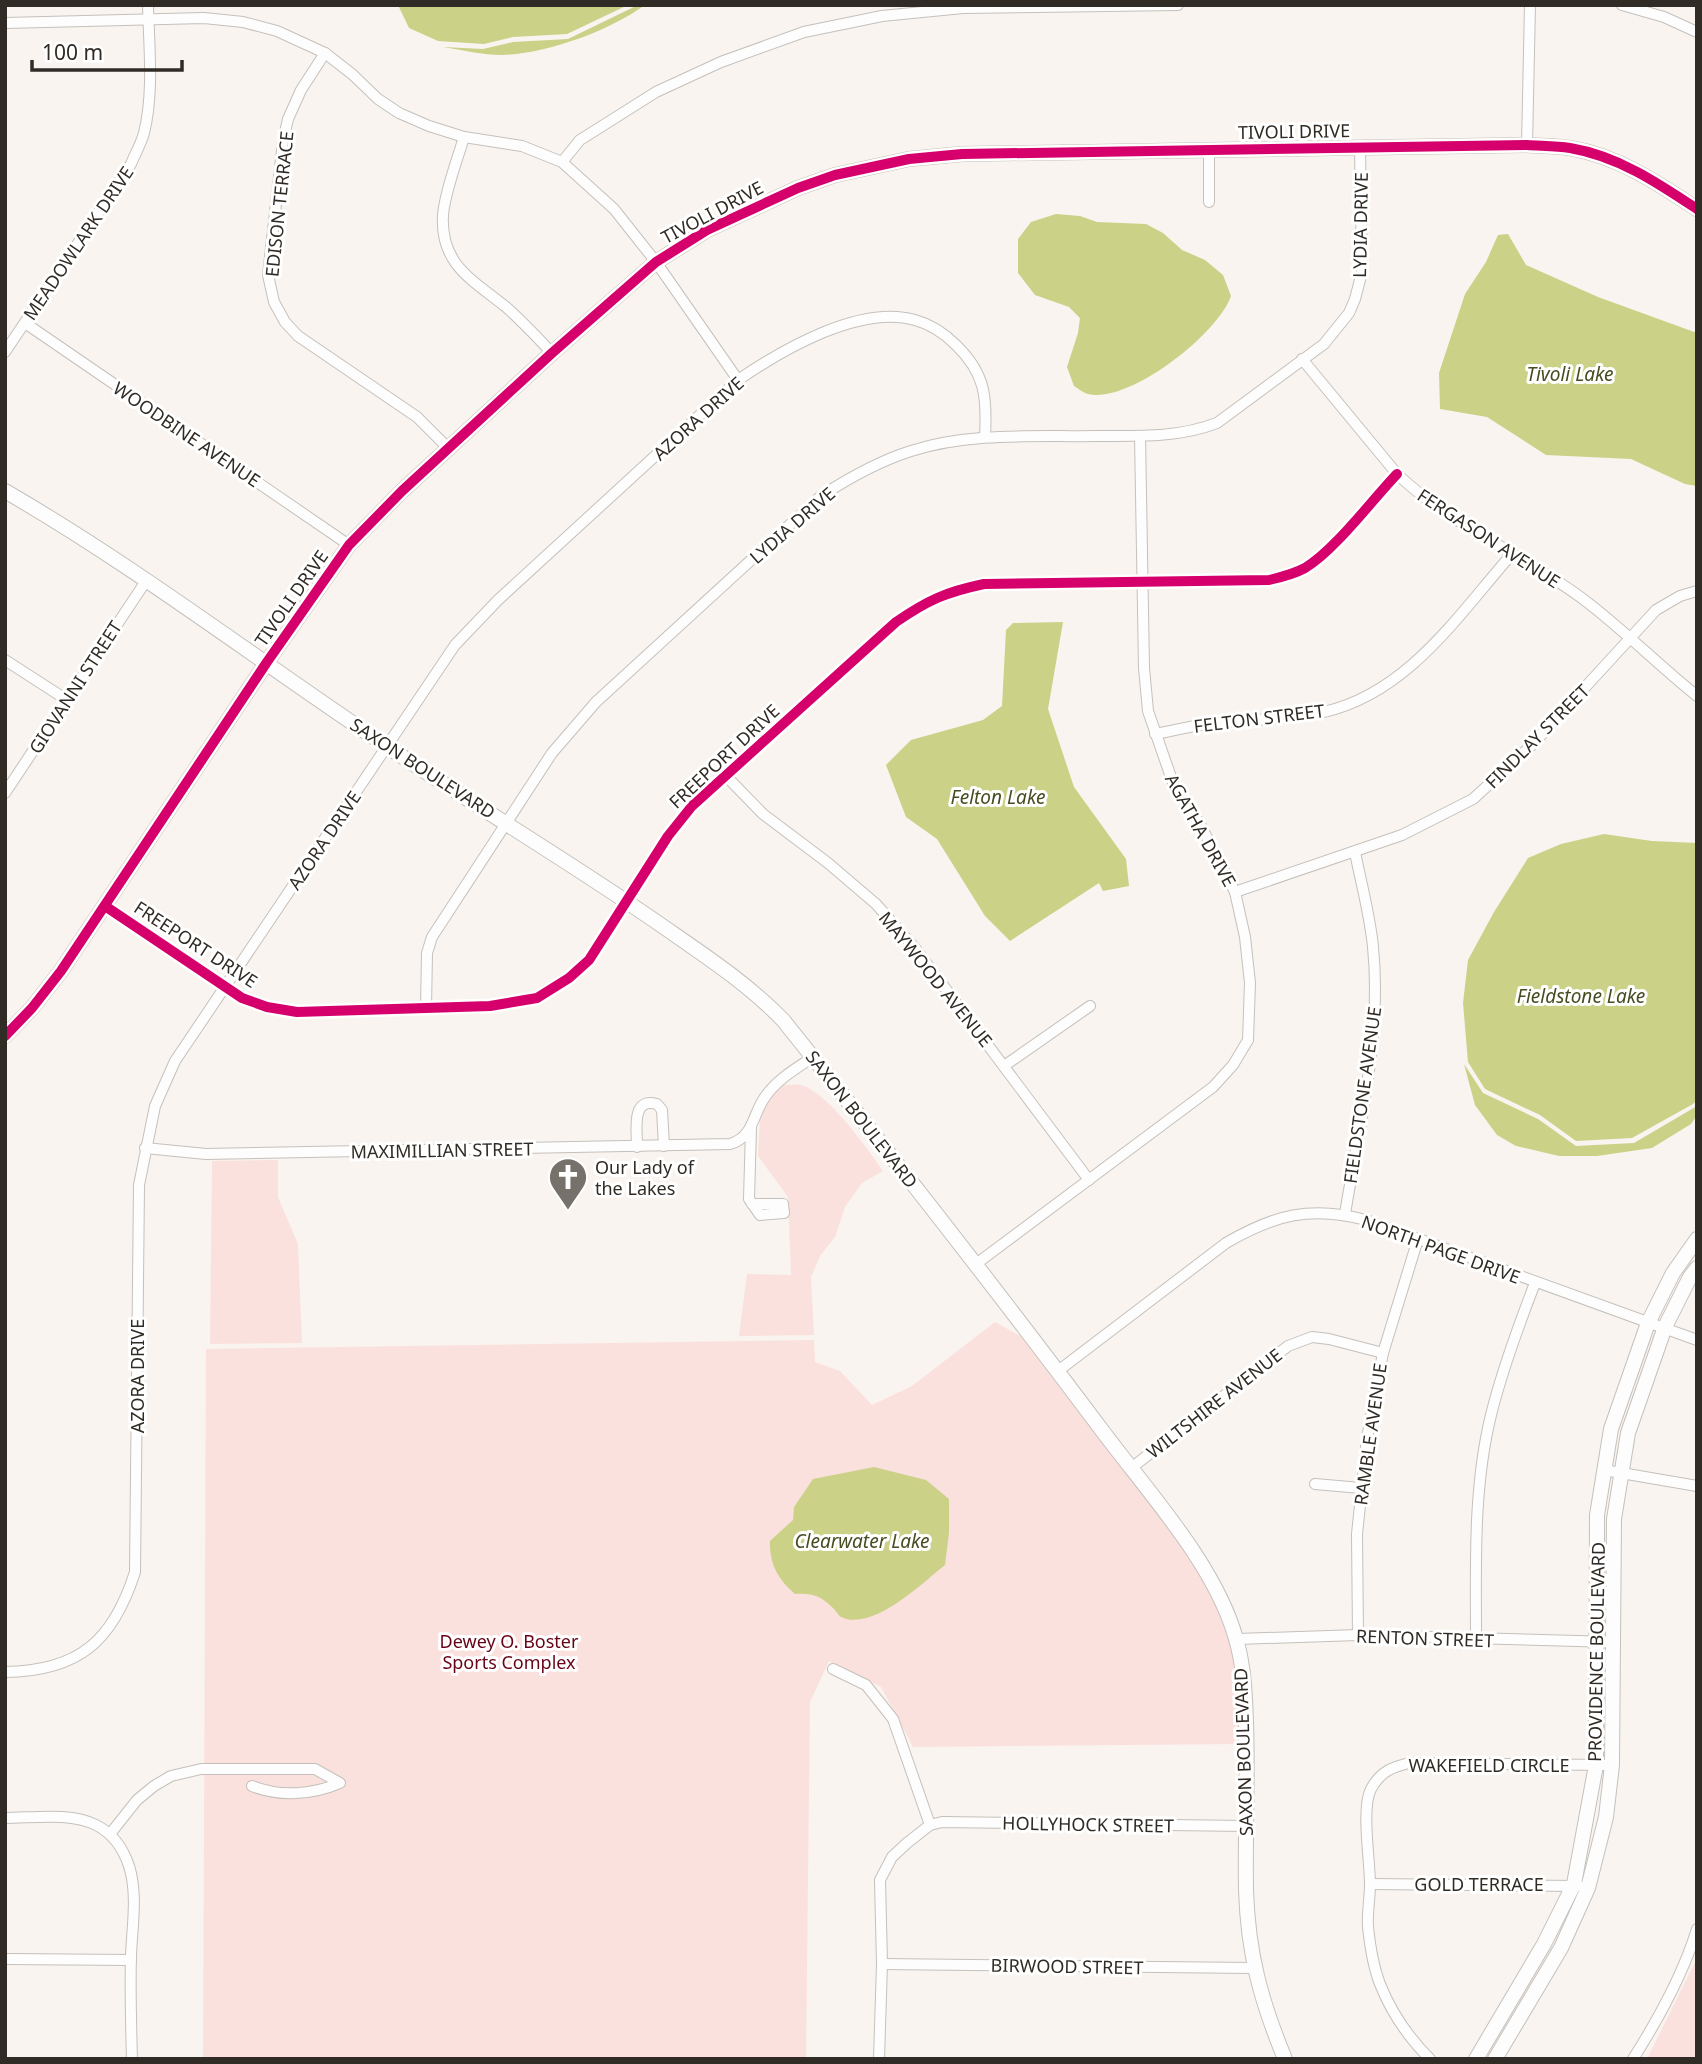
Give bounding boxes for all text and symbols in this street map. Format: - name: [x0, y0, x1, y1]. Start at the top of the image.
- scale bar: [32, 28, 182, 72]
- text: 100 m: [42, 38, 103, 66]
- street label: TIVOLI DRIVE: [1238, 118, 1350, 144]
- street label: EDISON TERRACE: [259, 130, 299, 278]
- street label: MEADOWLARK DRIVE: [18, 161, 138, 325]
- street label: LYDIA DRIVE: [1347, 172, 1373, 278]
- street label: TIVOLI DRIVE: [657, 175, 767, 249]
- water label: Tivoli Lake: [1526, 361, 1614, 387]
- street label: AZORA DRIVE: [647, 371, 749, 465]
- street label: WOODBINE AVENUE: [109, 376, 265, 492]
- street label: LYDIA DRIVE: [744, 481, 840, 569]
- street label: FERGASON AVENUE: [1413, 483, 1565, 593]
- street label: TIVOLI DRIVE: [249, 545, 333, 651]
- street label: GIOVANNI STREET: [23, 616, 127, 758]
- street label: FINDLAY STREET: [1480, 679, 1594, 793]
- street label: FELTON STREET: [1192, 698, 1326, 738]
- street label: FREEPORT DRIVE: [664, 699, 784, 813]
- street label: SAXON BOULEVARD: [346, 712, 500, 824]
- street label: AGATHA DRIVE: [1160, 769, 1242, 891]
- water label: Felton Lake: [951, 784, 1045, 810]
- street label: AZORA DRIVE: [282, 786, 366, 894]
- street label: FREEPORT DRIVE: [130, 895, 262, 993]
- street label: MAYWOOD AVENUE: [874, 906, 998, 1052]
- water label: Fieldstone Lake: [1517, 983, 1645, 1009]
- street label: FIELDSTONE AVENUE: [1338, 1005, 1386, 1185]
- street label: SAXON BOULEVARD: [801, 1045, 923, 1193]
- street label: MAXIMILLIAN STREET: [350, 1136, 534, 1164]
- place label: Our Lady of the Lakes: [595, 1155, 695, 1200]
- church icon: Our Lady of the Lakes: [547, 1156, 589, 1211]
- street label: NORTH PAGE DRIVE: [1358, 1209, 1524, 1289]
- street label: AZORA DRIVE: [125, 1319, 149, 1433]
- street label: WILTSHIRE AVENUE: [1141, 1343, 1287, 1463]
- street label: RAMBLE AVENUE: [1348, 1361, 1392, 1507]
- water label: Clearwater Lake: [794, 1528, 930, 1554]
- street label: PROVIDENCE BOULEVARD: [1582, 1542, 1610, 1762]
- street label: RENTON STREET: [1356, 1624, 1494, 1652]
- park label: Dewey O. Boster Sports Complex: [440, 1629, 579, 1674]
- street label: SAXON BOULEVARD: [1228, 1667, 1258, 1837]
- street label: WAKEFIELD CIRCLE: [1409, 1753, 1569, 1777]
- street label: HOLLYHOCK STREET: [1002, 1811, 1174, 1837]
- street label: GOLD TERRACE: [1414, 1872, 1544, 1896]
- street label: BIRWOOD STREET: [990, 1953, 1144, 1979]

